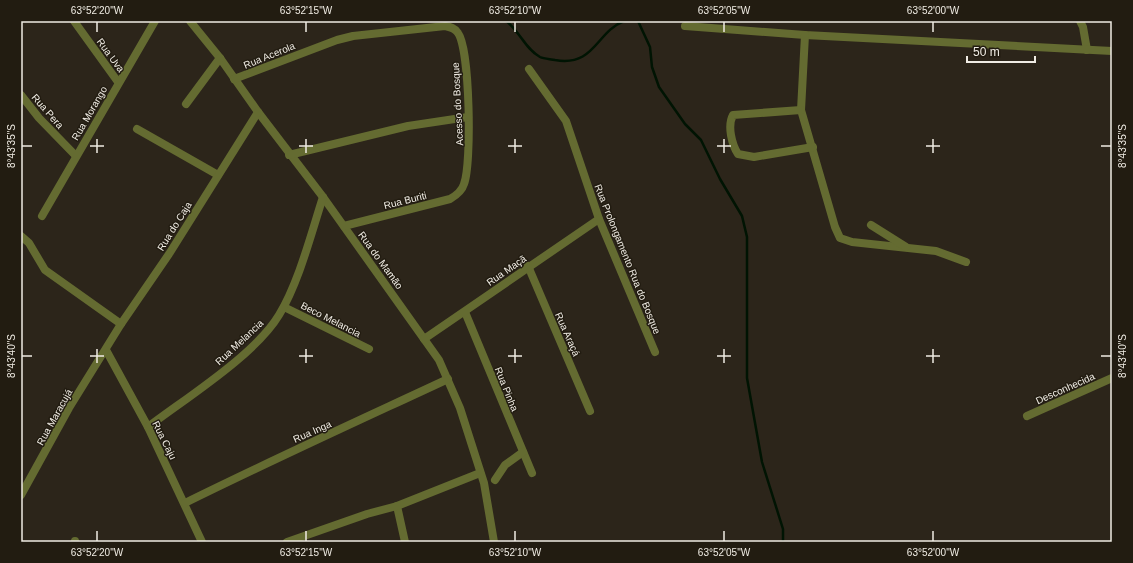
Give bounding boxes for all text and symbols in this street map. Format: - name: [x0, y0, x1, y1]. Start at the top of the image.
- text: 63°52'20"W: [71, 5, 124, 16]
- text: 63°52'15"W: [280, 5, 333, 16]
- text: 63°52'10"W: [489, 5, 542, 16]
- text: 63°52'05"W: [698, 5, 751, 16]
- text: 63°52'00"W: [907, 5, 960, 16]
- street label: Rua Uva: [95, 36, 127, 75]
- scale bar: [967, 38, 1035, 64]
- street label: Rua Acerola: [242, 40, 297, 71]
- text: 50 m: [973, 45, 1000, 59]
- street label: Acesso do Bosque: [450, 62, 465, 146]
- street label: Rua Morango: [70, 84, 110, 142]
- street label: Rua Pera: [30, 92, 66, 131]
- text: 8°43'35"S: [6, 124, 17, 168]
- text: 8°43'35"S: [1117, 124, 1128, 168]
- street label: Rua Prolongamento Rua do Bosque: [592, 183, 663, 336]
- street label: Rua Buriti: [382, 190, 428, 211]
- street label: Rua do Caja: [155, 199, 194, 253]
- street label: Rua do Mamão: [356, 229, 405, 292]
- street label: Rua Maçã: [484, 253, 528, 288]
- street label: Beco Melancia: [299, 300, 363, 339]
- street label: Rua Araçá: [553, 311, 582, 358]
- street label: Rua Melancia: [213, 317, 266, 367]
- text: 8°43'40"S: [6, 334, 17, 378]
- text: 8°43'40"S: [1117, 334, 1128, 378]
- street label: Rua Pinha: [493, 365, 521, 413]
- street label: Desconhecida: [1034, 370, 1097, 406]
- street label: Rua Maracujá: [35, 387, 75, 447]
- street label: Rua Inga: [291, 418, 333, 445]
- street label: Rua Caju: [150, 419, 179, 461]
- text: 63°52'20"W: [71, 547, 124, 558]
- text: 63°52'15"W: [280, 547, 333, 558]
- text: 63°52'10"W: [489, 547, 542, 558]
- text: 63°52'05"W: [698, 547, 751, 558]
- text: 63°52'00"W: [907, 547, 960, 558]

